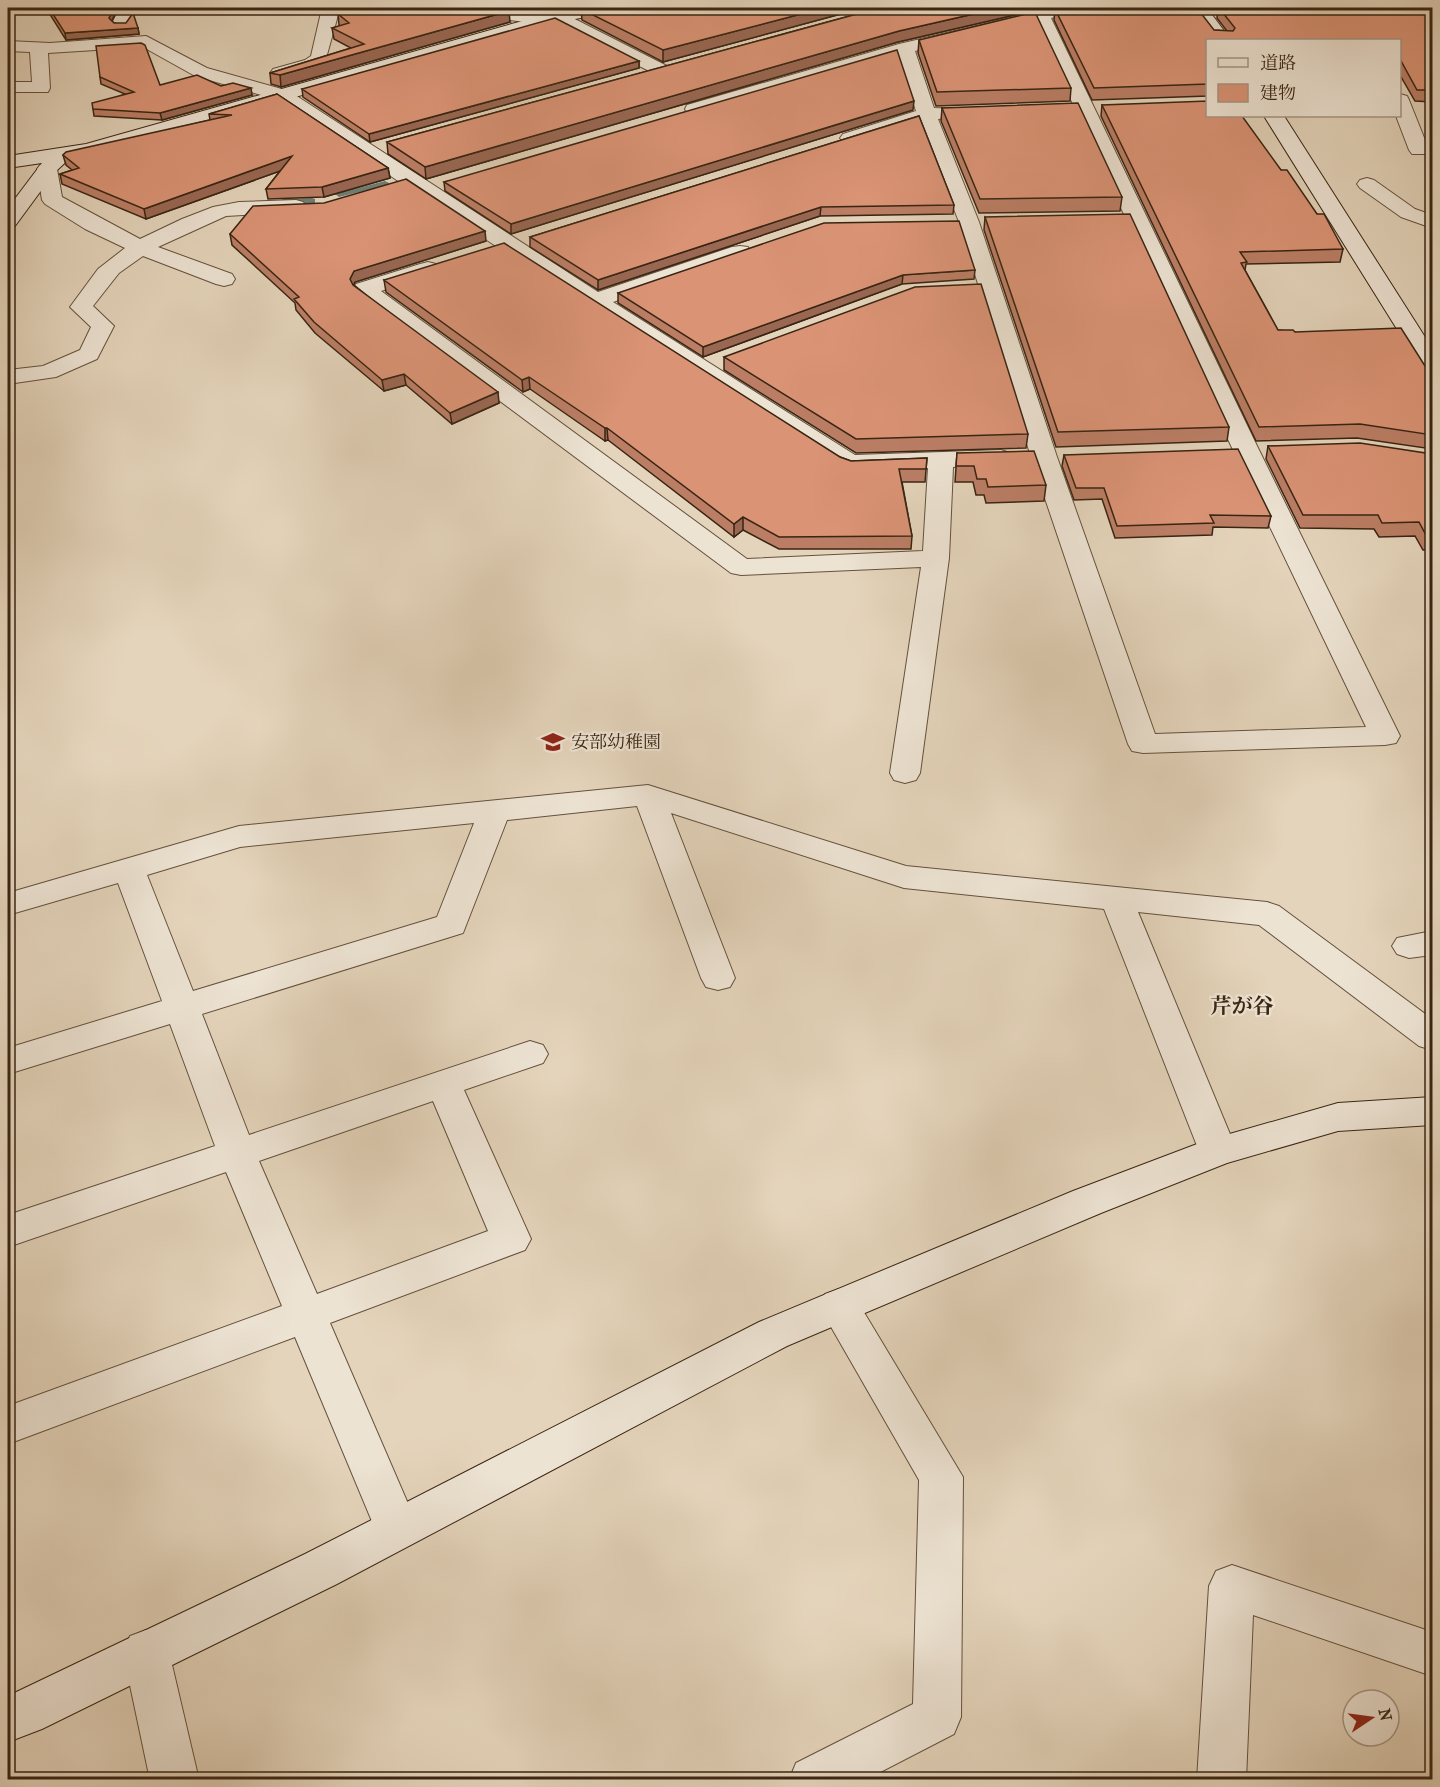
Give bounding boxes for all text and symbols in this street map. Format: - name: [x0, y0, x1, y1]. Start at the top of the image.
- legend: [1206, 39, 1401, 117]
- text: 道路: [1260, 53, 1296, 74]
- text: 建物: [1260, 83, 1296, 104]
- school or university icon: 安部幼稚園: [540, 729, 566, 755]
- place label: 安部幼稚園: [571, 732, 661, 753]
- district label: 芹が谷: [1211, 994, 1274, 1018]
- north arrow: [1341, 1688, 1401, 1748]
- text: N: [1375, 1707, 1396, 1724]

